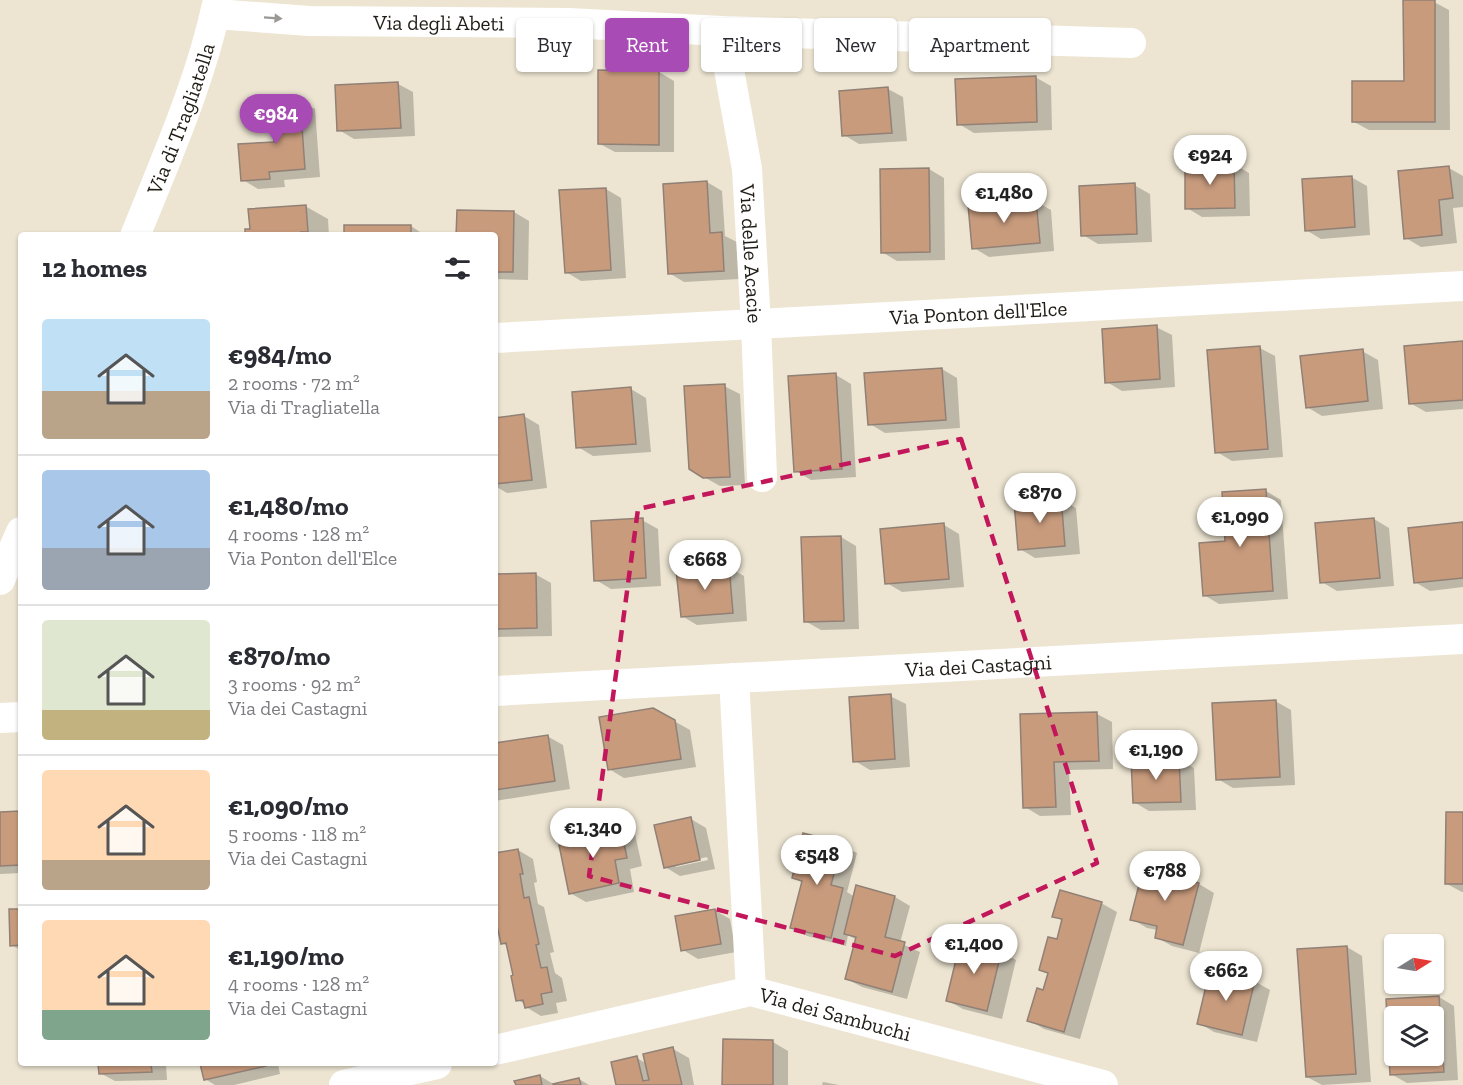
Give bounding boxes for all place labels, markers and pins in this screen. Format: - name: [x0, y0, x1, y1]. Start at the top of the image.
- pin: €984: [240, 94, 312, 145]
- pin: €924: [1174, 135, 1246, 186]
- pin: €1,480: [955, 173, 1053, 224]
- pin: €870: [1004, 473, 1076, 524]
- pin: €1,090: [1191, 497, 1289, 548]
- pin: €668: [669, 540, 741, 591]
- pin: €1,190: [1107, 730, 1205, 781]
- pin: €1,340: [544, 808, 642, 859]
- pin: €548: [781, 835, 853, 886]
- pin: €788: [1129, 851, 1201, 902]
- pin: €1,400: [925, 924, 1023, 975]
- pin: €662: [1190, 951, 1262, 1002]

